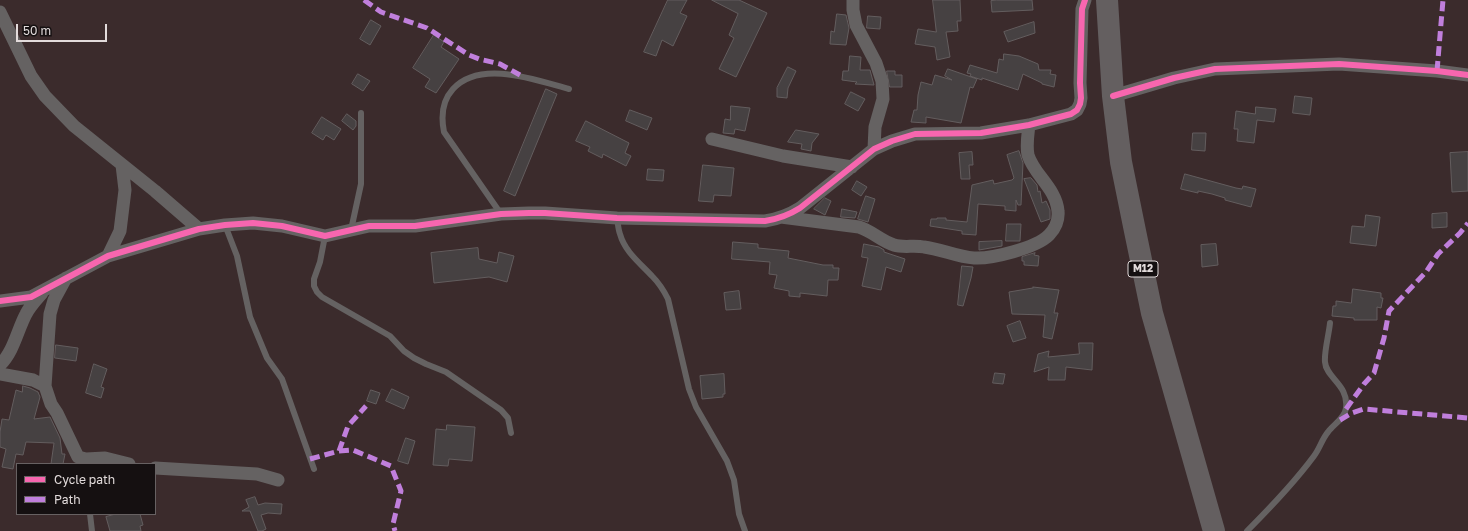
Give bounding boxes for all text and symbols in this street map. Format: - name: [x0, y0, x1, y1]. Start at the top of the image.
- scale bar: [18, 16, 109, 42]
- text: 50 m: [23, 23, 51, 38]
- road number: M12: [1128, 261, 1158, 277]
- legend: [16, 463, 156, 515]
- text: Cycle path: [54, 472, 115, 487]
- text: Path: [54, 492, 81, 507]

